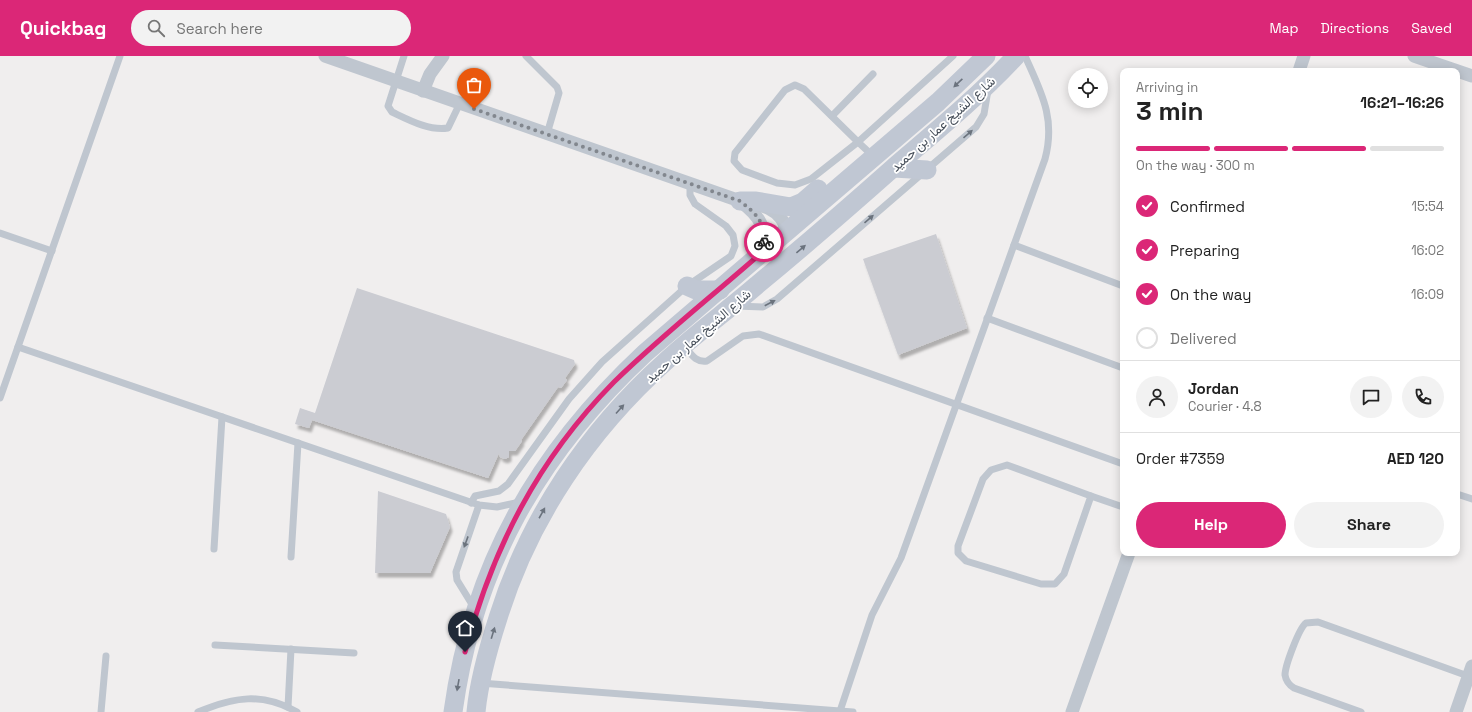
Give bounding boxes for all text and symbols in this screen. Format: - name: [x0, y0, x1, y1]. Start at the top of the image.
- search box: [131, 10, 411, 46]
- text: Quickbag: [20, 16, 107, 41]
- icon: search: [145, 17, 167, 39]
- text: Search here: [177, 19, 263, 38]
- text: Map: [1269, 19, 1299, 37]
- text: Directions: [1321, 19, 1389, 37]
- text: Saved: [1411, 19, 1452, 37]
- pin: [457, 68, 491, 109]
- map controls: [1068, 68, 1108, 108]
- button: locate: [1068, 68, 1108, 108]
- street label: شارع الشيخ عمار بن حميد: [887, 73, 999, 176]
- icon: bag: [463, 74, 485, 96]
- one-way arrow: [953, 79, 964, 88]
- text: Arriving in: [1136, 79, 1198, 96]
- text: 16:21–16:26: [1360, 93, 1444, 112]
- text: 3 min: [1136, 94, 1204, 128]
- one-way arrow: [962, 130, 973, 139]
- text: On the way · 300 m: [1136, 157, 1255, 174]
- icon: check: [1136, 195, 1158, 217]
- text: Confirmed: [1170, 197, 1245, 216]
- text: 15:54: [1412, 198, 1444, 215]
- one-way arrow: [864, 215, 875, 224]
- courier: [744, 222, 784, 262]
- icon: bike: [753, 231, 775, 253]
- icon: check: [1136, 239, 1158, 261]
- text: Preparing: [1170, 241, 1240, 260]
- text: 16:02: [1411, 242, 1444, 259]
- one-way arrow: [795, 244, 806, 253]
- icon: check: [1136, 283, 1158, 305]
- street label: شارع الشيخ عمار بن حميد: [642, 285, 755, 387]
- text: On the way: [1170, 285, 1251, 304]
- text: 16:09: [1411, 286, 1444, 303]
- one-way arrow: [764, 300, 776, 306]
- text: Delivered: [1170, 329, 1237, 348]
- button: person: [1136, 376, 1178, 418]
- button: chat: [1350, 376, 1392, 418]
- button: phone: [1402, 376, 1444, 418]
- text: Jordan: [1188, 379, 1239, 398]
- text: Courier · 4.8: [1188, 398, 1262, 415]
- one-way arrow: [615, 404, 624, 414]
- text: Order #7359: [1136, 449, 1225, 468]
- text: AED 120: [1387, 449, 1444, 468]
- button: Help: [1136, 502, 1286, 548]
- button: Share: [1294, 502, 1444, 548]
- one-way arrow: [539, 507, 546, 519]
- one-way arrow: [463, 536, 469, 548]
- pin: [448, 611, 482, 652]
- icon: home: [454, 617, 476, 639]
- one-way arrow: [490, 627, 496, 639]
- one-way arrow: [454, 679, 460, 691]

